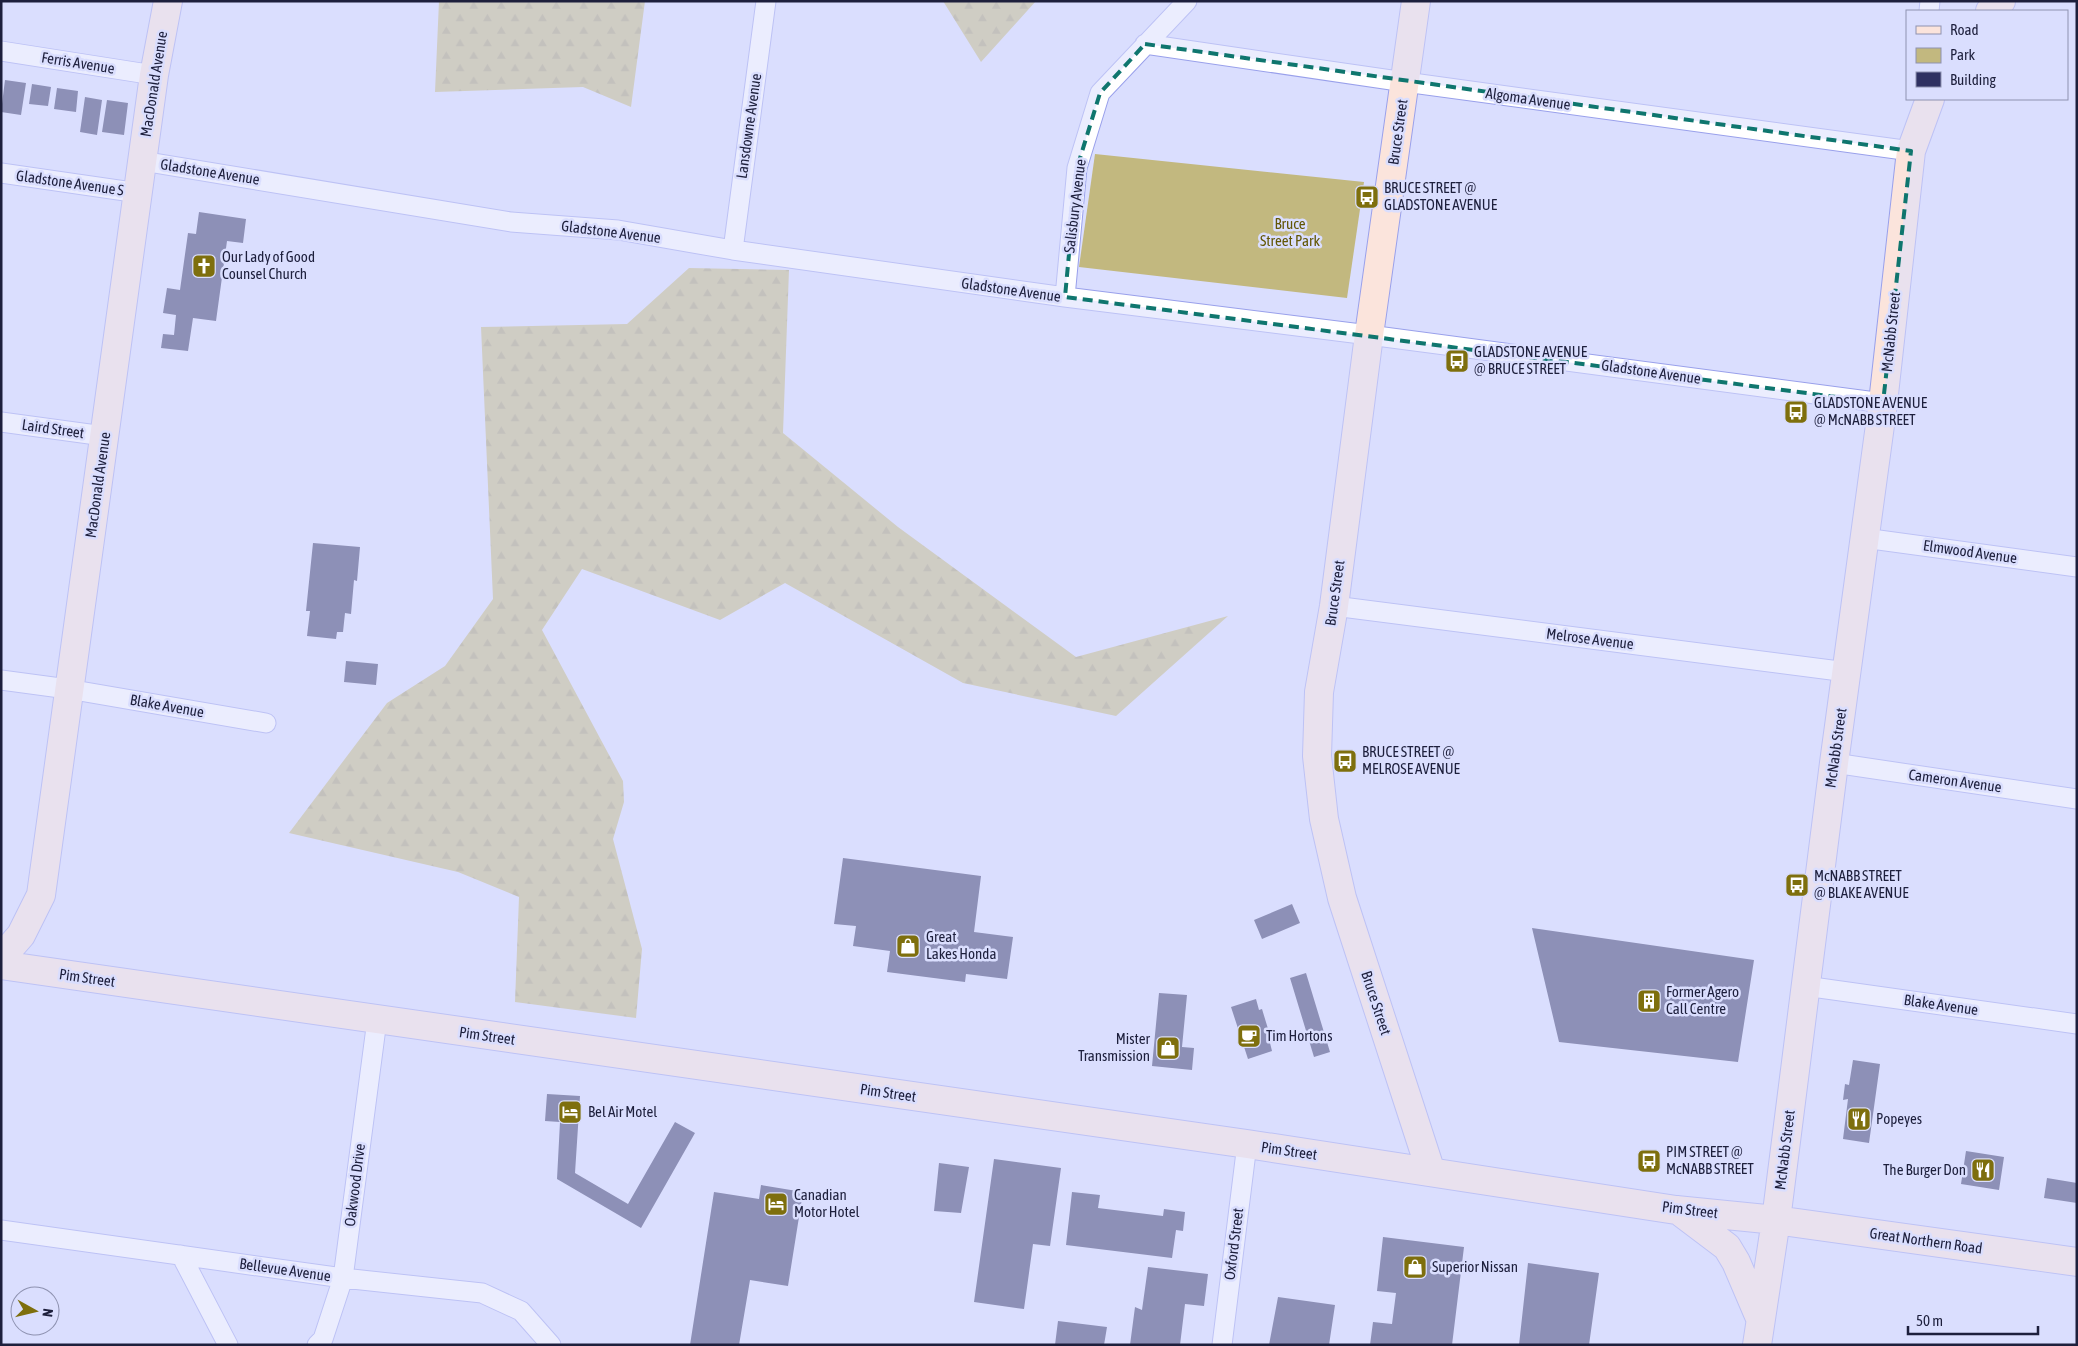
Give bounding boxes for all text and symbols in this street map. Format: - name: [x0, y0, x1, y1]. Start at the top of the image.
- legend: [1906, 10, 2068, 100]
- text: Road: [1950, 21, 1979, 38]
- street label: MacDonald Avenue: [137, 30, 170, 138]
- text: Park: [1950, 46, 1975, 63]
- street label: Ferris Avenue: [40, 48, 116, 77]
- text: Building: [1950, 71, 1996, 88]
- street label: Lansdowne Avenue: [733, 72, 764, 180]
- street label: Algoma Avenue: [1484, 84, 1572, 113]
- street label: Bruce Street: [1384, 98, 1411, 166]
- street label: Gladstone Avenue: [159, 155, 261, 188]
- street label: Salisbury Avenue: [1060, 158, 1089, 254]
- street label: Gladstone Avenue S: [15, 167, 125, 198]
- place label: BRUCE STREET @ GLADSTONE AVENUE: [1384, 179, 1498, 213]
- bus stop icon: BRUCE STREET @ GLADSTONE AVENUE: [1354, 184, 1380, 210]
- park label: Bruce Street Park: [1260, 215, 1320, 249]
- street label: Gladstone Avenue: [560, 217, 662, 246]
- place label: Our Lady of Good Counsel Church: [222, 248, 315, 282]
- church icon: Our Lady of Good Counsel Church: [191, 253, 217, 279]
- street label: Gladstone Avenue: [960, 274, 1062, 305]
- street label: McNabb Street: [1878, 291, 1903, 373]
- place label: GLADSTONE AVENUE @ BRUCE STREET: [1474, 343, 1588, 377]
- bus stop icon: GLADSTONE AVENUE @ BRUCE STREET: [1444, 348, 1470, 374]
- street label: Gladstone Avenue: [1600, 356, 1702, 387]
- place label: GLADSTONE AVENUE @ McNABB STREET: [1814, 394, 1928, 428]
- bus stop icon: GLADSTONE AVENUE @ McNABB STREET: [1783, 399, 1809, 425]
- street label: Laird Street: [21, 416, 85, 441]
- street label: MacDonald Avenue: [82, 431, 113, 539]
- street label: Elmwood Avenue: [1922, 536, 2018, 567]
- street label: Bruce Street: [1321, 559, 1348, 627]
- street label: Melrose Avenue: [1545, 625, 1635, 652]
- street label: Blake Avenue: [129, 691, 206, 720]
- street label: McNabb Street: [1821, 707, 1850, 789]
- place label: BRUCE STREET @ MELROSE AVENUE: [1362, 743, 1461, 777]
- bus stop icon: BRUCE STREET @ MELROSE AVENUE: [1332, 748, 1358, 774]
- street label: Cameron Avenue: [1908, 766, 2003, 795]
- place label: McNABB STREET @ BLAKE AVENUE: [1814, 867, 1909, 901]
- bus stop icon: McNABB STREET @ BLAKE AVENUE: [1784, 872, 1810, 898]
- place label: Great Lakes Honda: [926, 928, 996, 962]
- shop icon: Great Lakes Honda: [895, 933, 921, 959]
- street label: Pim Street: [58, 965, 116, 990]
- street label: Bruce Street: [1358, 969, 1395, 1037]
- place label: Former Agero Call Centre: [1666, 983, 1739, 1017]
- building icon: Former Agero Call Centre: [1636, 988, 1662, 1014]
- street label: Blake Avenue: [1903, 991, 1979, 1018]
- street label: Pim Street: [458, 1023, 516, 1048]
- cafe icon: Tim Hortons: [1236, 1023, 1262, 1049]
- place label: Tim Hortons: [1266, 1027, 1332, 1044]
- place label: Mister Transmission: [1078, 1030, 1151, 1064]
- shop icon: Mister Transmission: [1155, 1035, 1181, 1061]
- street label: Pim Street: [859, 1080, 917, 1105]
- hotel icon: Bel Air Motel: [557, 1099, 583, 1125]
- place label: Bel Air Motel: [588, 1103, 657, 1120]
- restaurant icon: Popeyes: [1846, 1106, 1872, 1132]
- street label: McNabb Street: [1771, 1109, 1798, 1191]
- place label: Popeyes: [1876, 1110, 1922, 1127]
- street label: Pim Street: [1260, 1138, 1318, 1163]
- street label: Oakwood Drive: [341, 1142, 368, 1227]
- place label: PIM STREET @ McNABB STREET: [1666, 1143, 1754, 1177]
- bus stop icon: PIM STREET @ McNABB STREET: [1636, 1148, 1662, 1174]
- restaurant icon: The Burger Don: [1970, 1157, 1996, 1183]
- place label: The Burger Don: [1883, 1161, 1966, 1178]
- place label: Canadian Motor Hotel: [794, 1186, 860, 1220]
- hotel icon: Canadian Motor Hotel: [763, 1191, 789, 1217]
- street label: Pim Street: [1661, 1198, 1719, 1221]
- street label: Oxford Street: [1221, 1207, 1246, 1281]
- street label: Great Northern Road: [1869, 1224, 1983, 1257]
- shop icon: Superior Nissan: [1402, 1254, 1428, 1280]
- street label: Bellevue Avenue: [238, 1255, 332, 1284]
- place label: Superior Nissan: [1432, 1258, 1518, 1275]
- north arrow: [10, 1286, 60, 1336]
- scale bar: [1908, 1304, 2038, 1336]
- text: N: [39, 1308, 56, 1318]
- text: 50 m: [1916, 1312, 1943, 1329]

